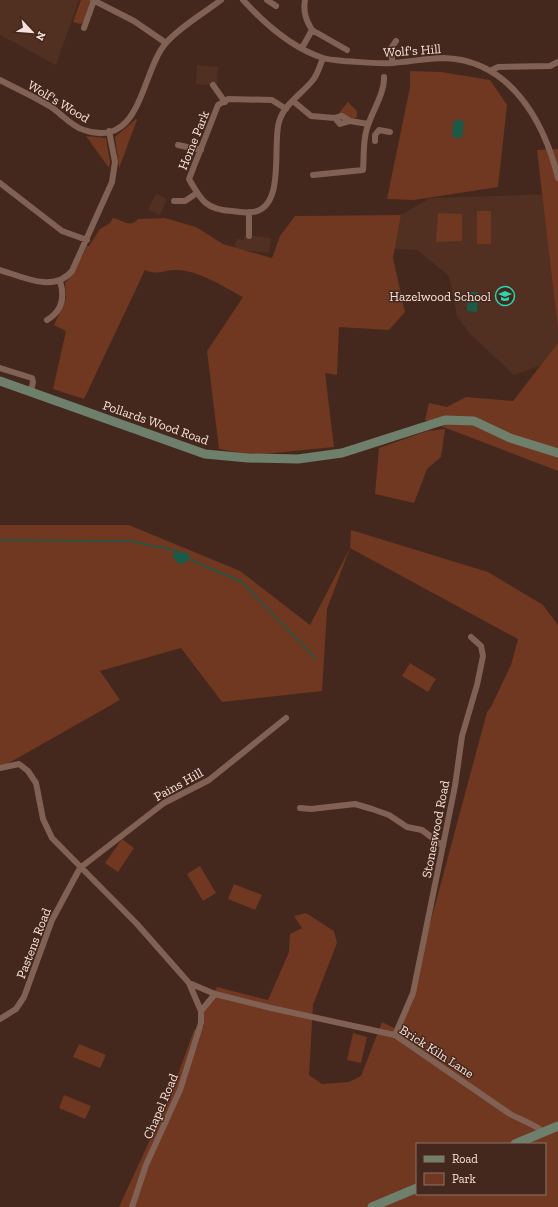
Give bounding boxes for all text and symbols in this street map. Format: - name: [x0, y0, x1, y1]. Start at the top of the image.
- north arrow: [12, 12, 52, 52]
- text: N: [33, 30, 48, 43]
- street label: Wolf's Hill: [383, 41, 442, 60]
- street label: Wolf's Wood: [25, 77, 92, 126]
- street label: Home Park: [175, 108, 212, 172]
- school or university icon: Hazelwood School: [494, 285, 516, 307]
- place label: Hazelwood School: [389, 289, 492, 304]
- street label: Pollards Wood Road: [101, 397, 211, 448]
- street label: Pains Hill: [151, 765, 206, 804]
- street label: Stoneswood Road: [419, 779, 452, 879]
- street label: Pastens Road: [13, 906, 54, 981]
- street label: Brick Kiln Lane: [397, 1022, 477, 1081]
- street label: Chapel Road: [140, 1071, 181, 1141]
- legend: [416, 1143, 546, 1195]
- text: Road: [452, 1152, 478, 1166]
- text: Park: [452, 1172, 477, 1186]

